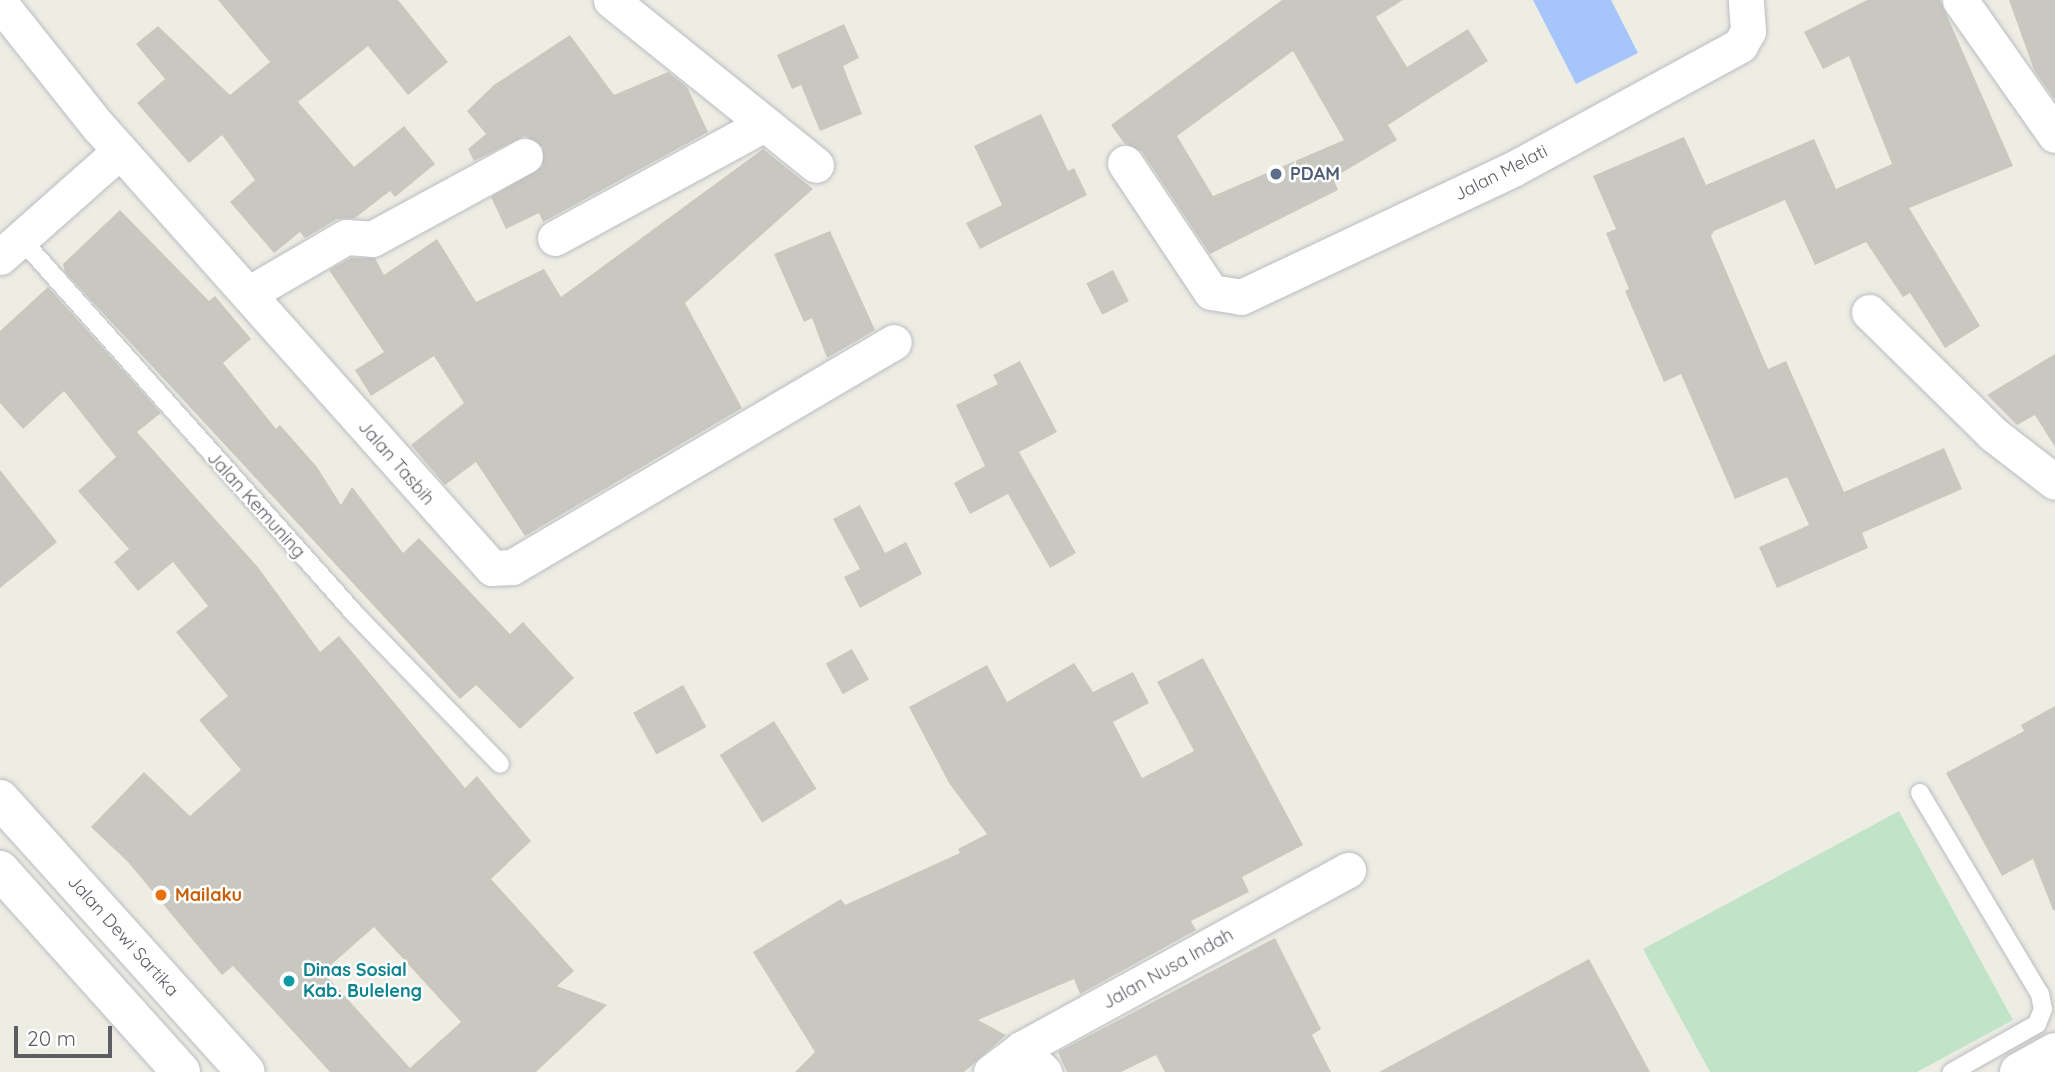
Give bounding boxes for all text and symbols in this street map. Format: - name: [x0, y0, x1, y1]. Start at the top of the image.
- street label: Jalan Melati: [1451, 140, 1551, 206]
- place label: PDAM: [1290, 163, 1340, 185]
- marker: PDAM: [1268, 166, 1284, 182]
- street label: Jalan Tasbih: [353, 416, 439, 510]
- street label: Jalan Kemuning: [202, 447, 310, 563]
- street label: Jalan Dewi Sartika: [63, 871, 183, 1001]
- place label: Mailaku: [175, 884, 242, 906]
- marker: Mailaku: [153, 887, 169, 903]
- street label: Jalan Nusa Indah: [1099, 924, 1237, 1014]
- place label: Dinas Sosial Kab. Buleleng: [303, 960, 422, 1002]
- marker: Dinas Sosial Kab. Buleleng: [281, 973, 297, 989]
- scale bar: [18, 1012, 116, 1056]
- text: 20 m: [27, 1025, 76, 1051]

